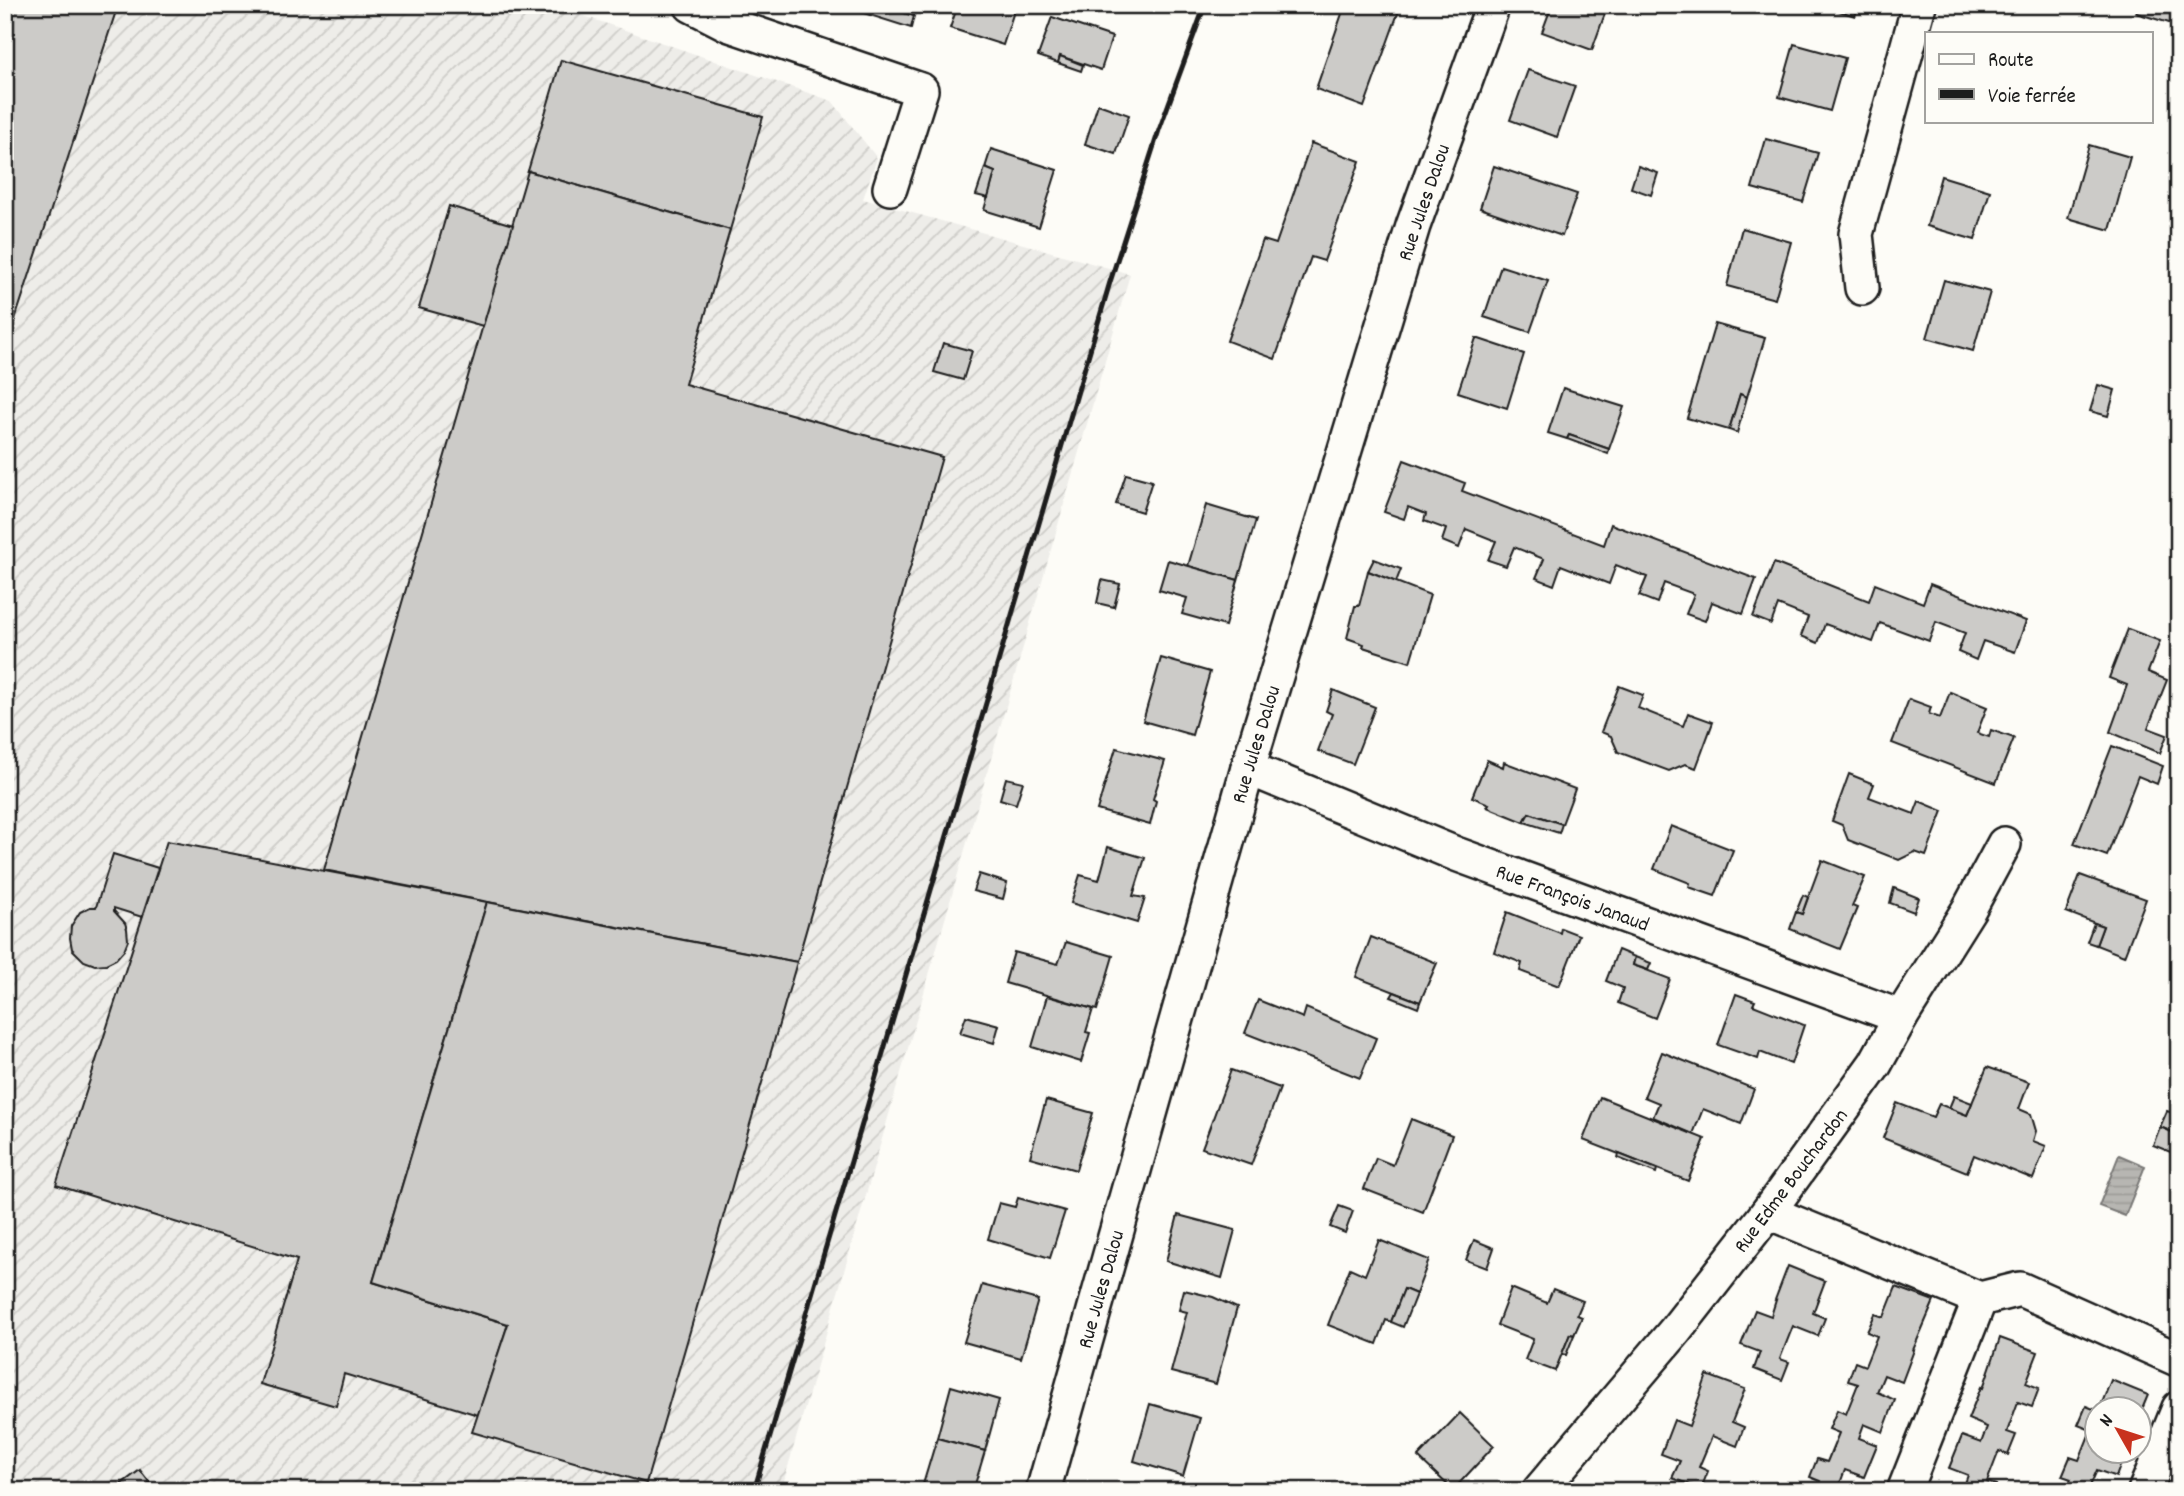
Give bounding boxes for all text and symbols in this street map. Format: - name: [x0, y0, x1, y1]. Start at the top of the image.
- legend: [1925, 32, 2152, 122]
- text: Route: [1988, 47, 2034, 77]
- text: Voie ferrée: [1988, 83, 2076, 113]
- street label: Rue Jules Dalou: [1392, 140, 1460, 266]
- street label: Rue Jules Dalou: [1226, 682, 1290, 808]
- street label: Rue François Janaud: [1491, 858, 1653, 941]
- street label: Rue Edme Bouchardon: [1728, 1103, 1857, 1260]
- street label: Rue Jules Dalou: [1072, 1227, 1134, 1353]
- north arrow: [2082, 1394, 2152, 1464]
- text: N: [2094, 1409, 2121, 1434]

